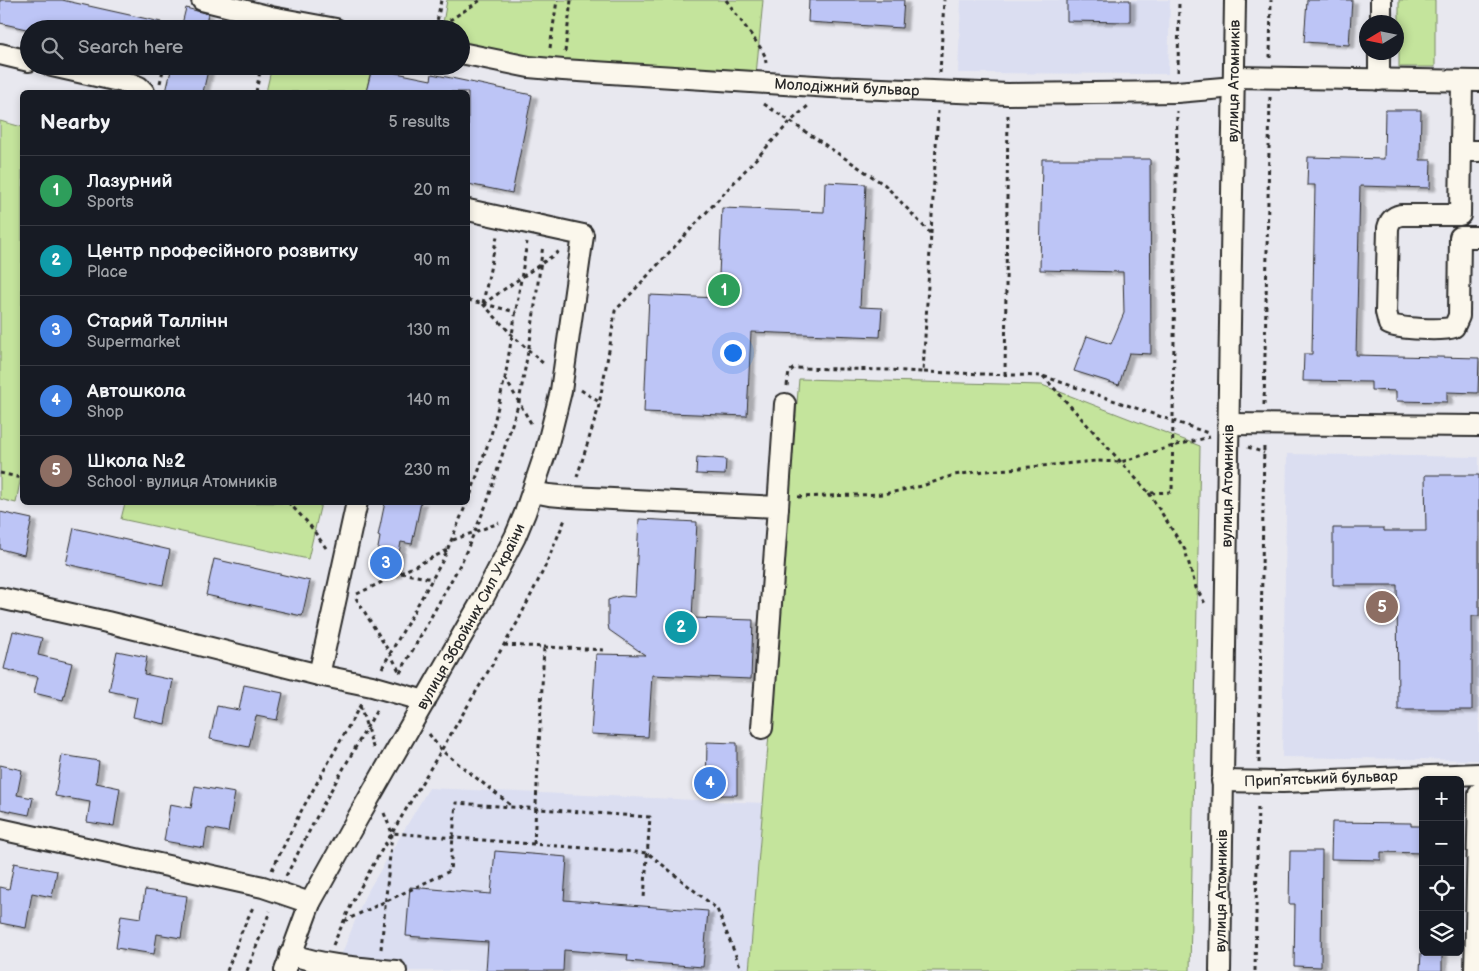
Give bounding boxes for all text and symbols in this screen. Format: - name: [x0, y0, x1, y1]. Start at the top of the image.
- north arrow: [1359, 15, 1404, 60]
- street label: вулиця Атомників: [1223, 19, 1244, 143]
- search box: [20, 20, 470, 75]
- icon: search: [38, 34, 66, 62]
- text: Search here: [78, 36, 183, 59]
- street label: Молодіжний бульвар: [774, 74, 920, 100]
- text: Nearby: [40, 110, 110, 135]
- text: 5 results: [388, 113, 450, 132]
- text: Лазурний: [87, 170, 172, 193]
- text: 1: [53, 181, 59, 200]
- text: 20 m: [414, 181, 450, 200]
- text: Sports: [87, 193, 134, 212]
- text: Центр професійного розвитку: [87, 240, 358, 263]
- text: 2: [51, 251, 61, 270]
- text: 90 m: [414, 251, 450, 270]
- text: Place: [87, 263, 128, 282]
- pin: 1: [708, 271, 740, 309]
- text: Старий Таллінн: [87, 310, 228, 333]
- text: 3: [51, 321, 61, 340]
- text: 130 m: [407, 321, 450, 340]
- text: Supermarket: [87, 333, 180, 352]
- your location: [720, 340, 746, 366]
- text: Автошкола: [87, 380, 186, 403]
- text: 4: [51, 391, 61, 410]
- text: 140 m: [407, 391, 450, 410]
- text: Shop: [87, 403, 124, 422]
- street label: вулиця Атомників: [1217, 424, 1238, 548]
- text: Школа №2: [87, 450, 185, 473]
- text: 5: [51, 461, 61, 480]
- text: 230 m: [404, 461, 450, 480]
- text: School · вулиця Атомників: [87, 473, 277, 492]
- street label: вулиця Збройних Сил України: [412, 521, 529, 713]
- pin: 3: [370, 544, 402, 582]
- pin: 5: [1366, 588, 1398, 626]
- pin: 2: [665, 608, 697, 646]
- pin: 4: [694, 764, 726, 802]
- street label: Припʼятський бульвар: [1244, 767, 1399, 791]
- map controls: [1419, 776, 1464, 956]
- button: +: [1419, 776, 1464, 821]
- button: −: [1419, 821, 1464, 866]
- street label: вулиця Атомників: [1211, 829, 1232, 953]
- button: locate: [1419, 866, 1464, 911]
- button: layers: [1419, 911, 1464, 956]

